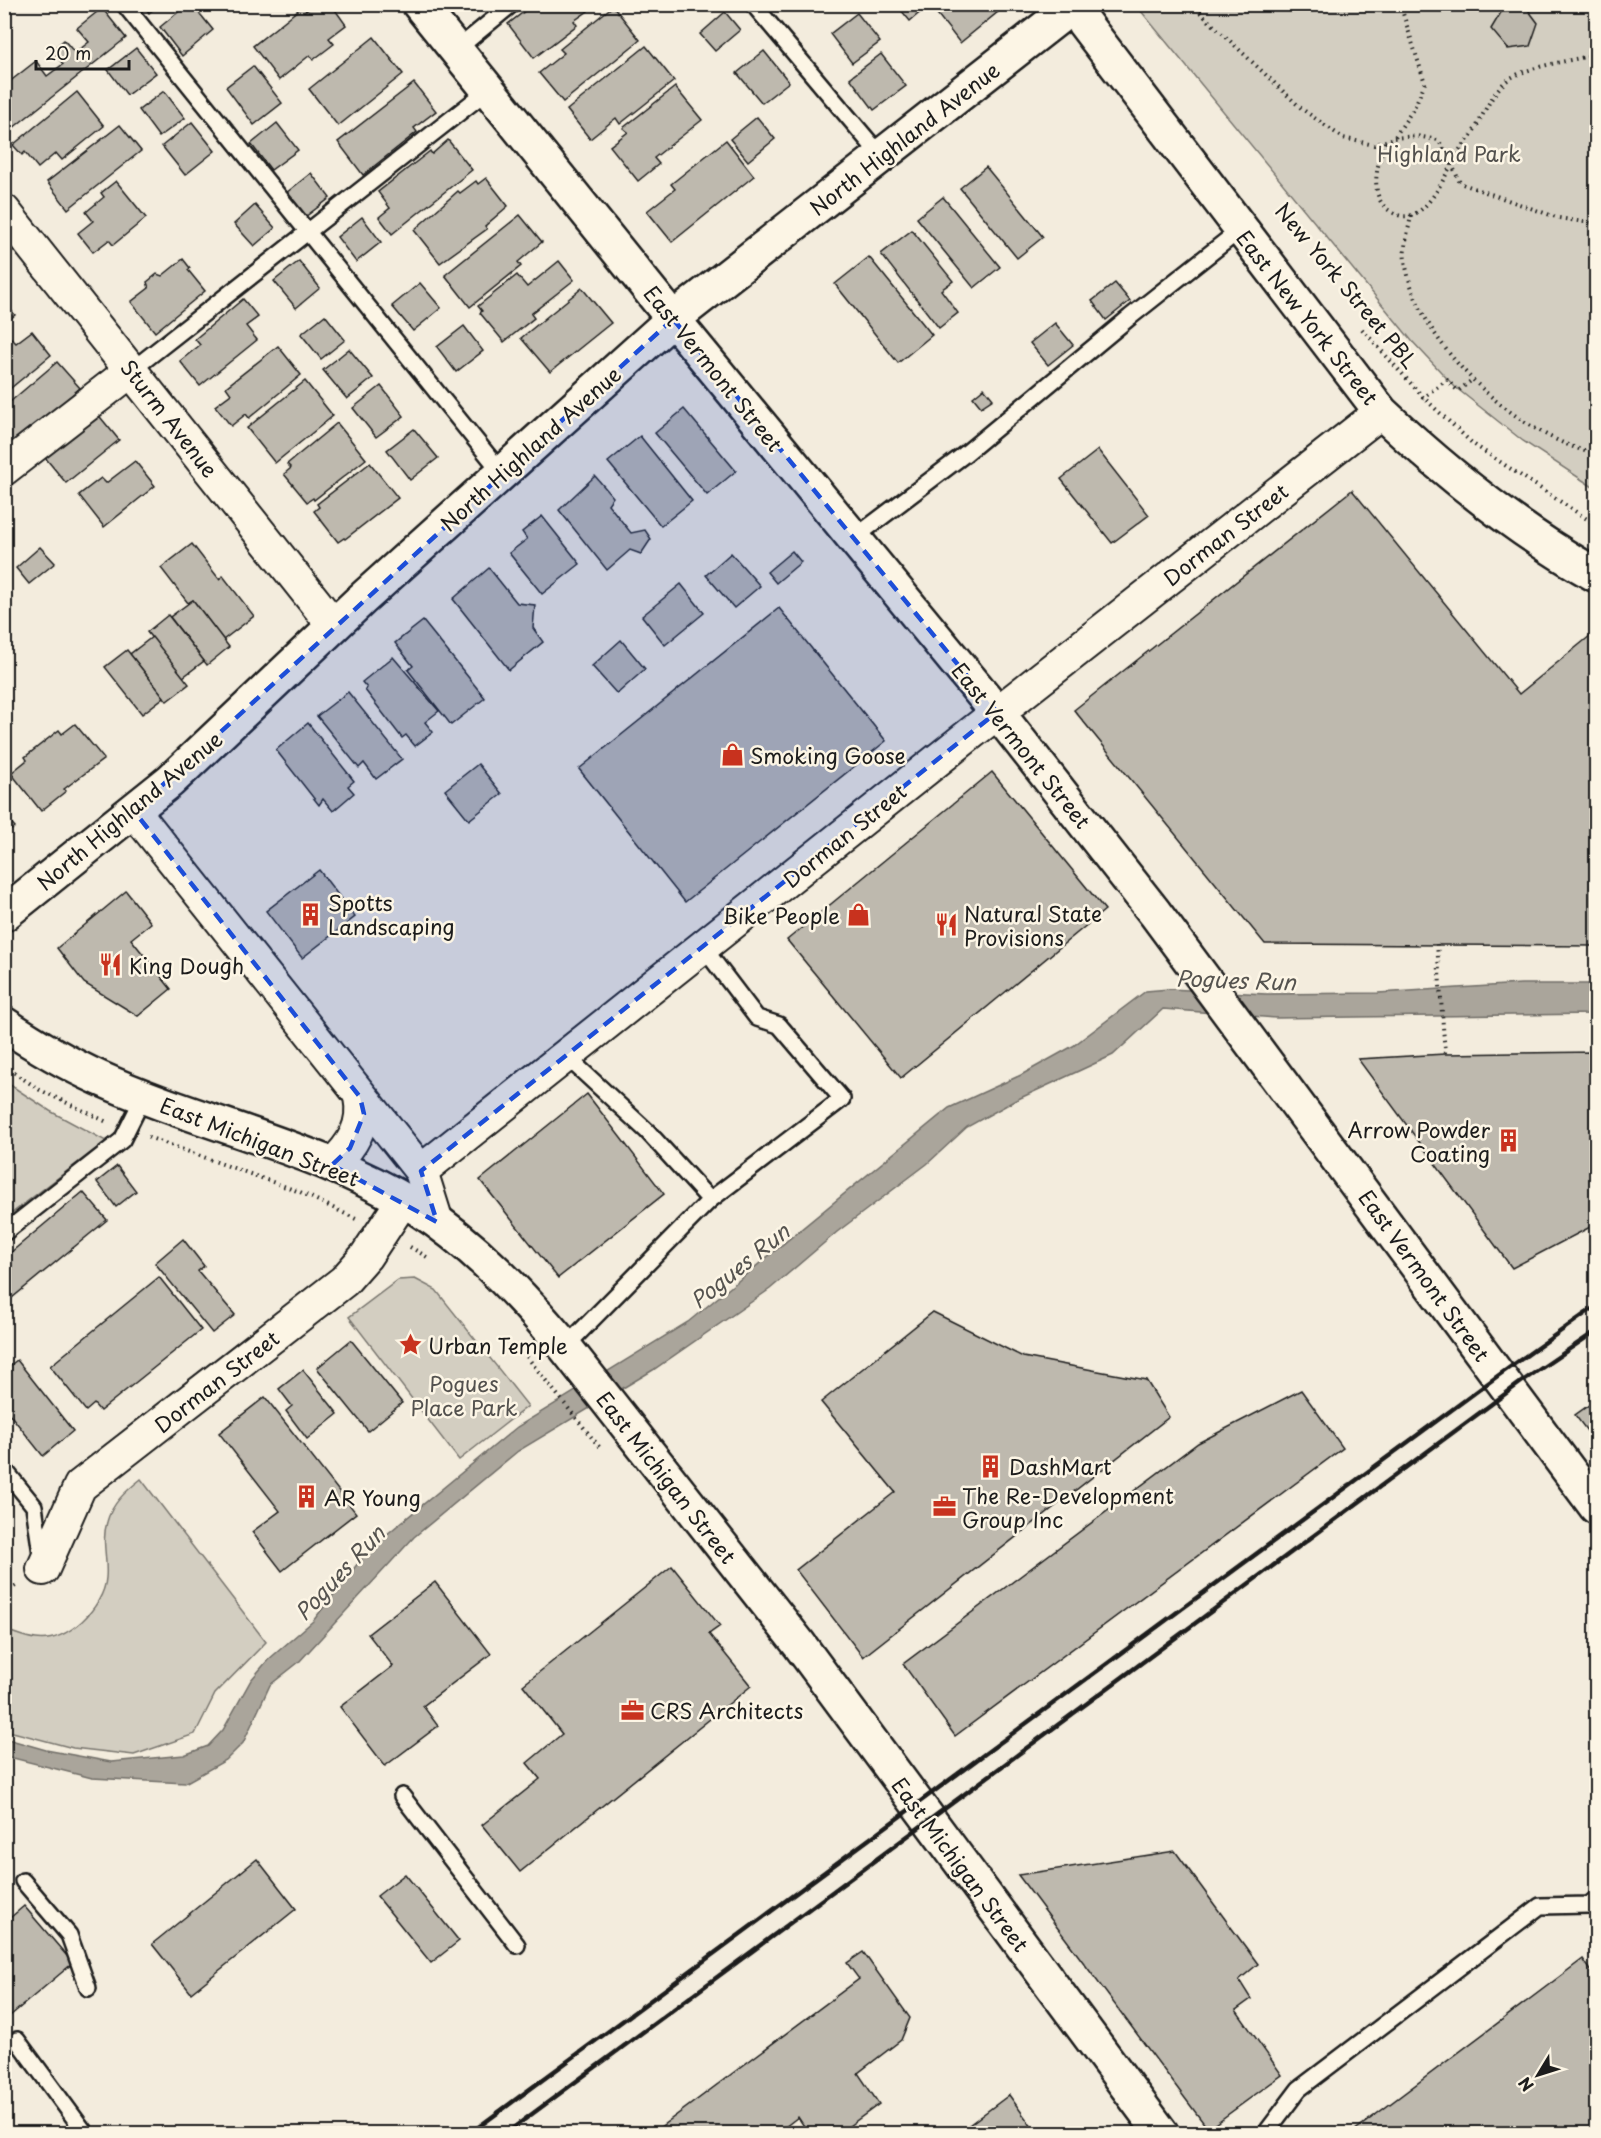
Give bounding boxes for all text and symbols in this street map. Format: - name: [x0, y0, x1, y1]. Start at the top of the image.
- scale bar: [36, 33, 129, 71]
- text: 20 m: [45, 39, 91, 66]
- street label: North Highland Avenue: [802, 53, 1006, 223]
- park label: Highland Park: [1377, 137, 1521, 169]
- street label: New York Street PBL: [1268, 195, 1426, 375]
- street label: East New York Street: [1229, 223, 1387, 411]
- street label: East Vermont Street: [637, 278, 791, 458]
- street label: Sturm Avenue: [114, 352, 226, 484]
- street label: North Highland Avenue: [432, 358, 628, 538]
- street label: Dorman Street: [1156, 475, 1294, 593]
- street label: East Vermont Street: [945, 655, 1099, 835]
- street label: North Highland Avenue: [29, 723, 229, 897]
- place label: Smoking Goose: [750, 739, 906, 771]
- shop icon: Smoking Goose: [719, 742, 745, 768]
- street label: Dorman Street: [775, 775, 913, 895]
- place label: Spotts Landscaping: [328, 886, 455, 942]
- place label: Natural State Provisions: [964, 897, 1102, 953]
- place label: Bike People: [723, 899, 840, 931]
- building icon: Spotts Landscaping: [297, 901, 323, 927]
- shop icon: Bike People: [845, 902, 871, 928]
- restaurant icon: Natural State Provisions: [933, 912, 959, 938]
- place label: King Dough: [129, 949, 244, 981]
- restaurant icon: King Dough: [98, 952, 124, 978]
- water label: Pogues Run: [1176, 960, 1298, 998]
- street label: East Michigan Street: [156, 1088, 364, 1194]
- place label: Arrow Powder Coating: [1348, 1113, 1490, 1169]
- building icon: Arrow Powder Coating: [1495, 1128, 1521, 1154]
- street label: East Vermont Street: [1352, 1182, 1498, 1368]
- water label: Pogues Run: [682, 1213, 797, 1315]
- street label: Dorman Street: [147, 1322, 285, 1440]
- place label: Urban Temple: [428, 1329, 568, 1361]
- place icon: Urban Temple: [397, 1332, 423, 1358]
- park label: Pogues Place Park: [410, 1367, 518, 1423]
- street label: East Michigan Street: [589, 1384, 745, 1570]
- place label: DashMart: [1009, 1450, 1111, 1482]
- building icon: DashMart: [978, 1453, 1004, 1479]
- place label: The Re-Development Group Inc: [962, 1479, 1174, 1535]
- place label: AR Young: [324, 1481, 421, 1513]
- building icon: AR Young: [293, 1484, 319, 1510]
- office icon: The Re-Development Group Inc: [931, 1494, 957, 1520]
- water label: Pogues Run: [286, 1516, 393, 1627]
- place label: CRS Architects: [650, 1694, 803, 1726]
- office icon: CRS Architects: [619, 1697, 645, 1723]
- street label: East Michigan Street: [885, 1770, 1037, 1958]
- north arrow: [1508, 2045, 1568, 2105]
- text: N: [1512, 2072, 1539, 2097]

